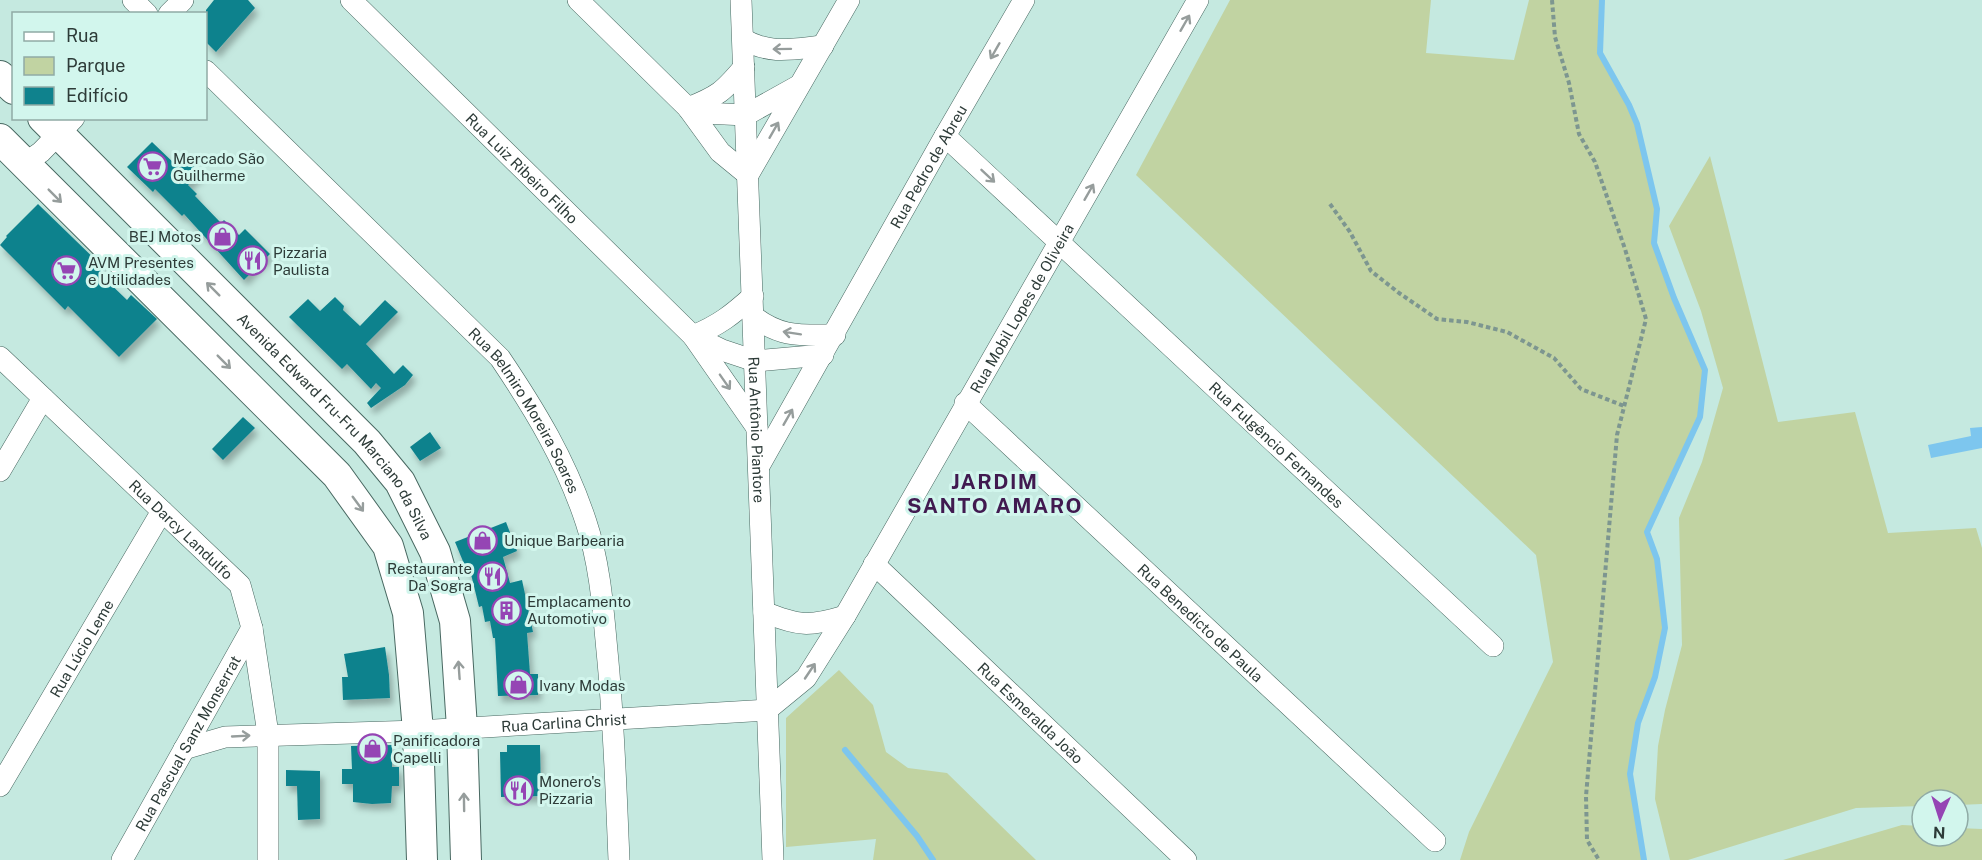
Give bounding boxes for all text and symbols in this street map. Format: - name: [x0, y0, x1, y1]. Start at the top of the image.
- legend: [12, 12, 207, 120]
- one-way arrow: [1180, 14, 1191, 32]
- text: Rua: [66, 25, 98, 46]
- one-way arrow: [988, 42, 1000, 59]
- one-way arrow: [772, 43, 792, 55]
- text: Parque: [66, 55, 126, 76]
- text: Edifício: [66, 85, 128, 106]
- street label: Rua Pedro de Abreu: [886, 102, 970, 231]
- street label: Rua Luiz Ribeiro Filho: [463, 110, 582, 227]
- one-way arrow: [769, 122, 781, 139]
- place label: Mercado São Guilherme: [173, 150, 265, 184]
- supermarket icon: Mercado São Guilherme: [136, 151, 168, 183]
- one-way arrow: [980, 169, 995, 183]
- one-way arrow: [1083, 184, 1095, 201]
- one-way arrow: [48, 188, 63, 203]
- shop icon: BEJ Motos: [206, 220, 238, 252]
- street label: Rua Mobil Lopes de Oliveira: [966, 220, 1077, 396]
- place label: BEJ Motos: [129, 228, 201, 245]
- place label: Pizzaria Paulista: [273, 244, 329, 278]
- restaurant icon: Pizzaria Paulista: [236, 245, 268, 277]
- place label: AVM Presentes e Utilidades: [88, 254, 194, 288]
- supermarket icon: AVM Presentes e Utilidades: [51, 255, 83, 287]
- one-way arrow: [206, 281, 221, 296]
- street label: Avenida Edward Fru-Fru Marciano da Silva: [234, 309, 436, 542]
- street label: Rua Belmiro Moreira Soares: [465, 324, 583, 496]
- one-way arrow: [782, 327, 802, 338]
- one-way arrow: [217, 355, 232, 370]
- street label: Rua Antônio Piantore: [746, 356, 768, 503]
- one-way arrow: [719, 374, 731, 390]
- street label: Rua Fulgêncio Fernandes: [1206, 378, 1347, 511]
- one-way arrow: [782, 409, 794, 426]
- district label: JARDIM SANTO AMARO: [907, 469, 1083, 518]
- street label: Rua Darcy Landulfo: [126, 476, 237, 582]
- one-way arrow: [352, 495, 364, 511]
- shop icon: Unique Barbearia: [467, 524, 499, 556]
- place label: Unique Barbearia: [504, 532, 624, 549]
- place label: Restaurante Da Sogra: [387, 560, 472, 594]
- street label: Rua Benedicto de Paula: [1134, 560, 1267, 685]
- restaurant icon: Restaurante Da Sogra: [477, 561, 509, 593]
- place label: Emplacamento Automotivo: [527, 593, 631, 627]
- building icon: Emplacamento Automotivo: [490, 594, 522, 626]
- street label: Rua Lúcio Leme: [46, 596, 117, 700]
- street label: Rua Pascual Sanz Monserrat: [132, 652, 244, 834]
- street label: Rua Esmeralda João: [974, 659, 1087, 767]
- one-way arrow: [453, 660, 464, 680]
- one-way arrow: [804, 663, 816, 680]
- shop icon: Ivany Modas: [502, 669, 534, 701]
- place label: Ivany Modas: [539, 677, 625, 694]
- street label: Rua Carlina Christ: [501, 710, 627, 734]
- one-way arrow: [230, 730, 250, 741]
- place label: Panificadora Capelli: [393, 732, 480, 766]
- shop icon: Panificadora Capelli: [356, 733, 388, 765]
- place label: Monero's Pizzaria: [539, 773, 601, 807]
- restaurant icon: Monero's Pizzaria: [502, 774, 534, 806]
- north arrow: [1910, 788, 1970, 848]
- one-way arrow: [458, 792, 470, 812]
- text: N: [1932, 823, 1946, 842]

